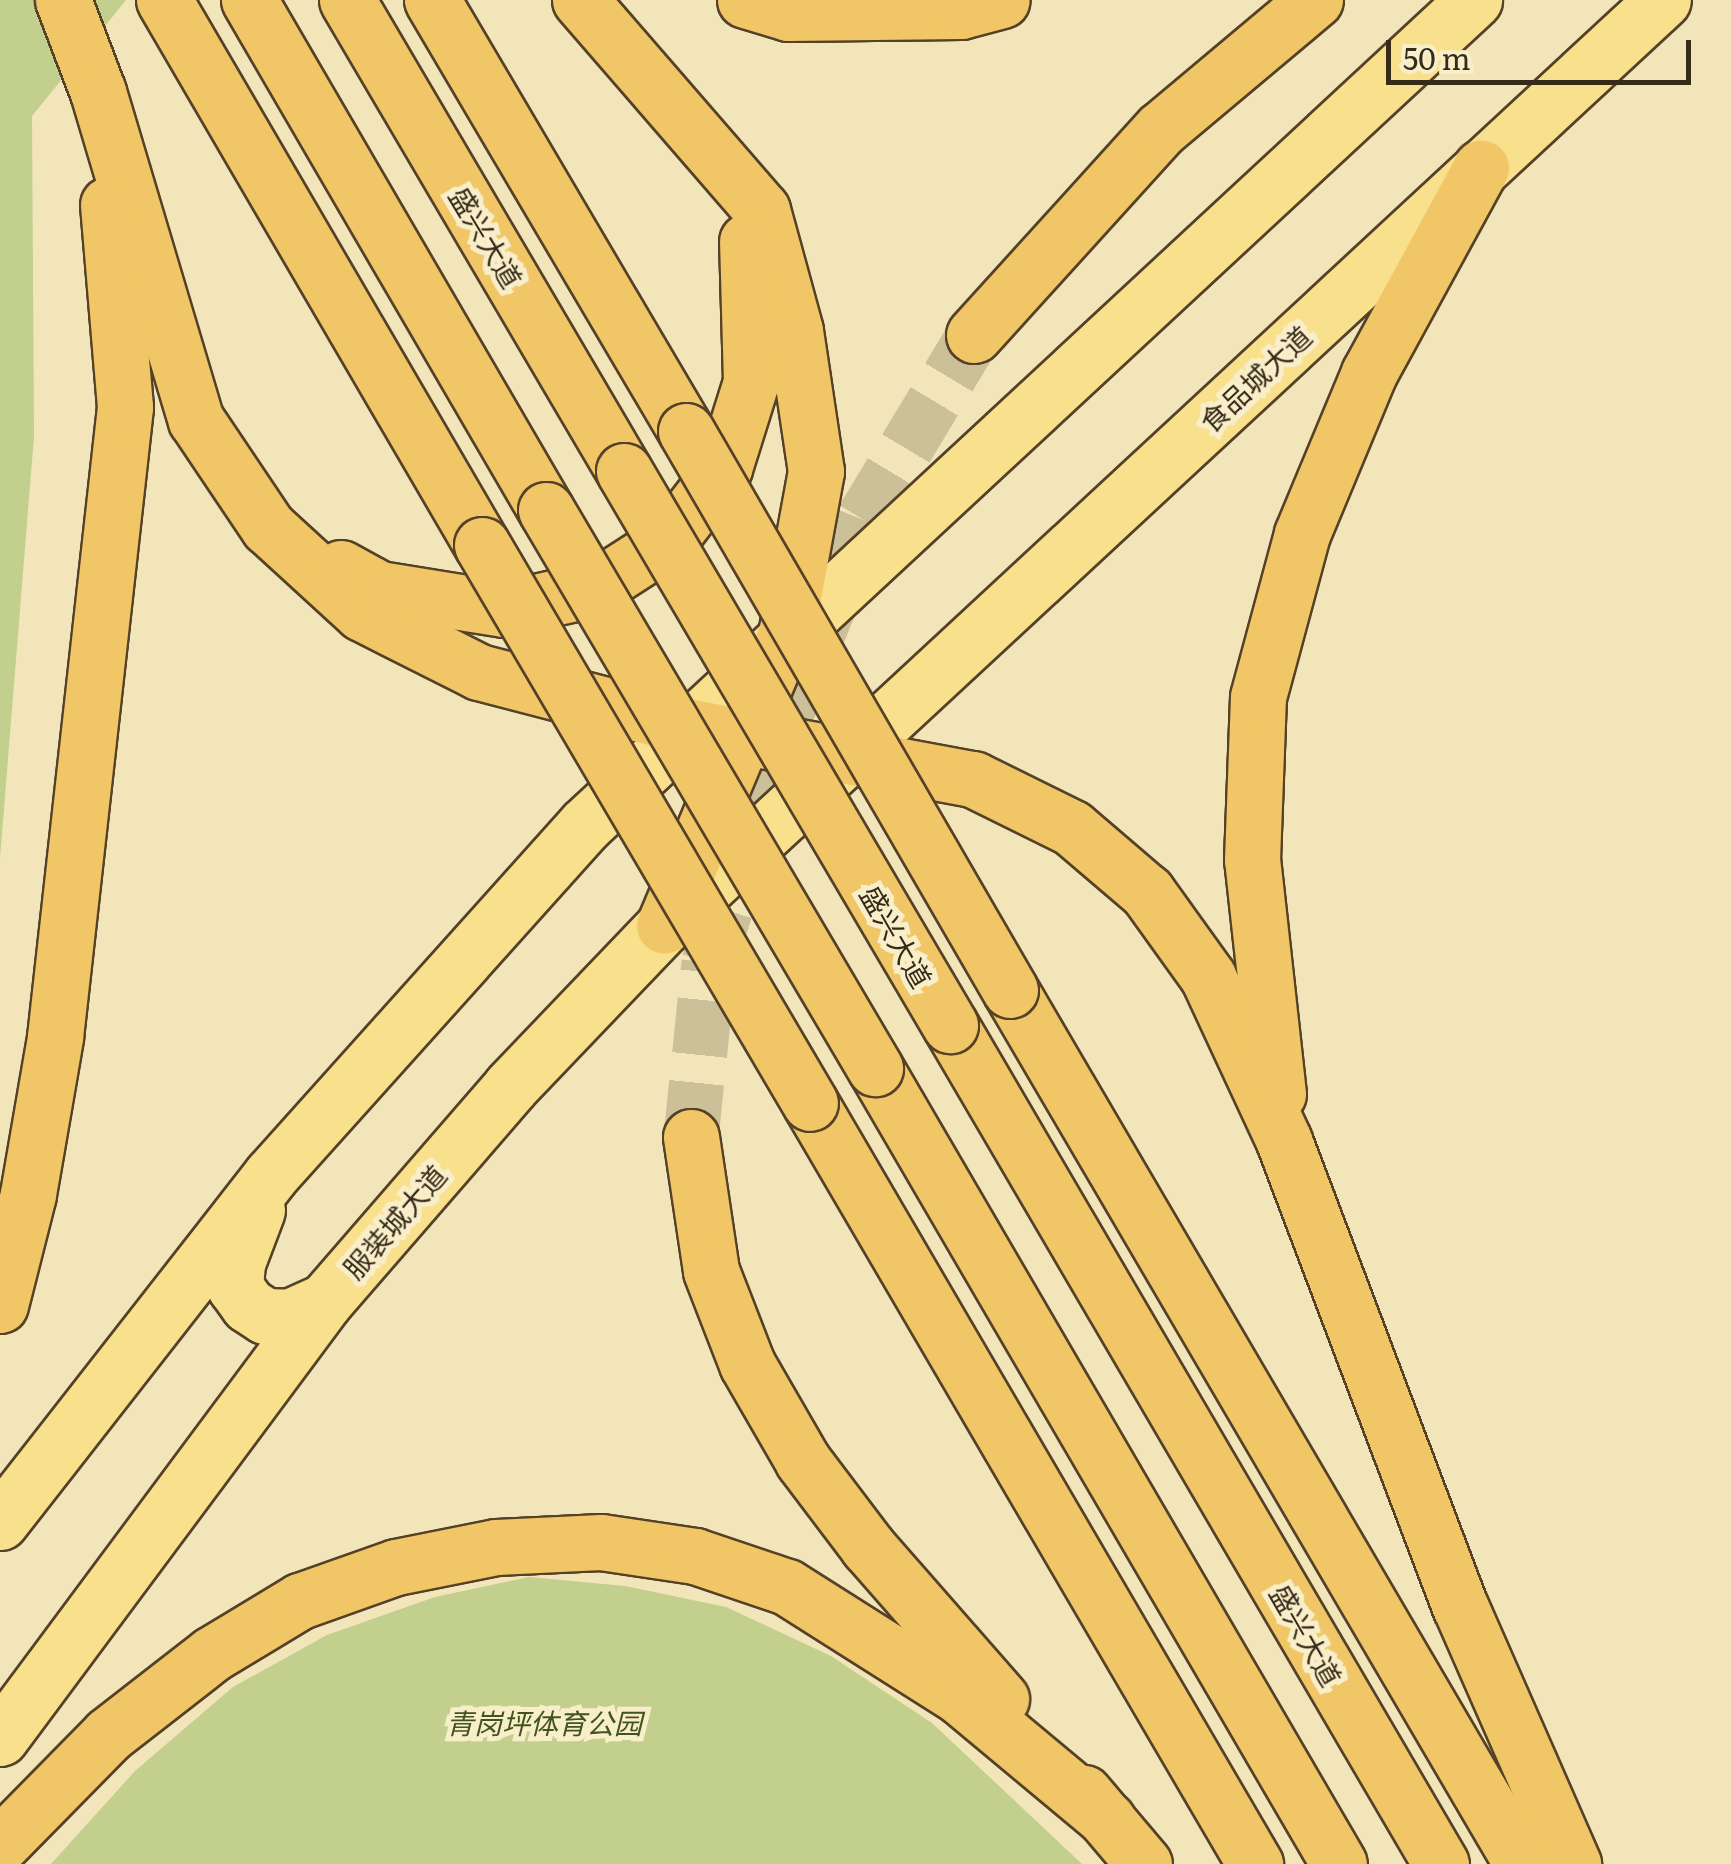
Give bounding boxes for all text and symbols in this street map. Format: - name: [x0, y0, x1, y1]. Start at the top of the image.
- scale bar: [1391, 20, 1696, 82]
- text: 50 m: [1403, 35, 1471, 79]
- street label: 盛兴大道: [444, 180, 530, 294]
- street label: 食品城大道: [1192, 318, 1318, 438]
- street label: 盛兴大道: [854, 879, 940, 993]
- street label: 服装城大道: [335, 1157, 453, 1285]
- street label: 盛兴大道: [1264, 1578, 1350, 1692]
- park label: 青岗坪体育公园: [446, 1705, 642, 1739]

